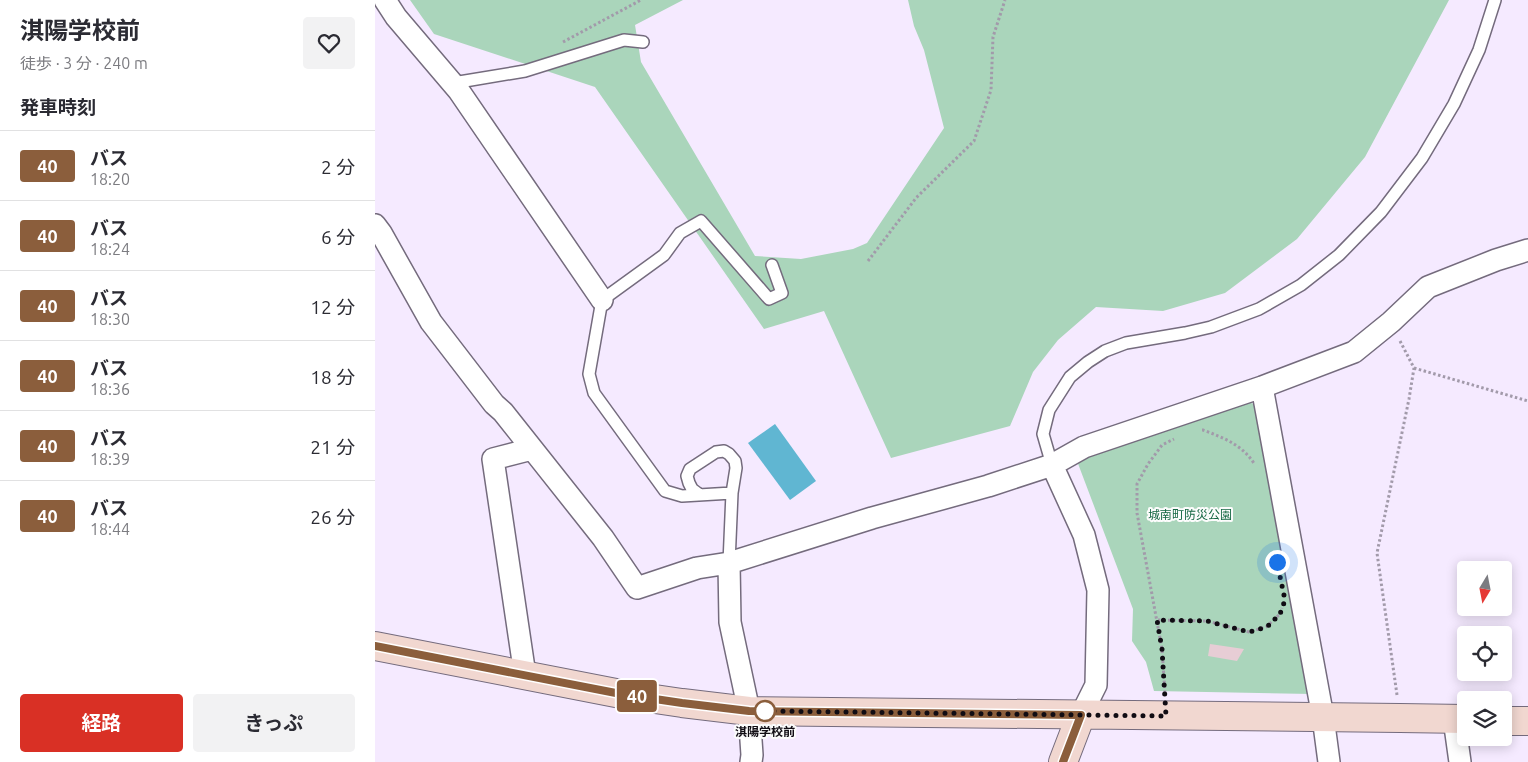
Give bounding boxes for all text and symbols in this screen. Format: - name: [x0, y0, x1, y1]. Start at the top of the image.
- text: 淇陽学校前: [20, 17, 140, 44]
- button: heart: [303, 17, 355, 69]
- text: 徒歩 · 3 分 · 240 m: [20, 54, 148, 72]
- text: 発車時刻: [20, 96, 96, 118]
- text: バス: [90, 147, 128, 169]
- text: 40: [37, 156, 58, 176]
- text: 2 分: [321, 156, 355, 178]
- text: 18:20: [90, 170, 130, 188]
- text: バス: [90, 217, 128, 239]
- text: 40: [37, 226, 58, 246]
- text: 6 分: [321, 226, 355, 248]
- text: 18:24: [90, 240, 130, 258]
- text: バス: [90, 287, 128, 309]
- text: 40: [37, 296, 58, 316]
- text: 12 分: [310, 296, 355, 318]
- text: 18:30: [90, 310, 130, 328]
- text: バス: [90, 357, 128, 379]
- text: 40: [37, 366, 58, 386]
- text: 18 分: [310, 366, 355, 388]
- text: 18:36: [90, 380, 130, 398]
- text: バス: [90, 427, 128, 449]
- text: 40: [37, 436, 58, 456]
- text: 21 分: [310, 436, 355, 458]
- text: 18:39: [90, 450, 130, 468]
- text: バス: [90, 497, 128, 519]
- text: 40: [37, 506, 58, 526]
- text: 26 分: [310, 506, 355, 528]
- park label: 城南町防災公園: [1148, 508, 1232, 521]
- text: 18:44: [90, 520, 130, 538]
- your location: [1265, 550, 1290, 575]
- north arrow: [1457, 561, 1513, 616]
- map controls: [1457, 561, 1512, 746]
- button: locate: [1457, 626, 1512, 681]
- line badge: 40: [615, 680, 659, 712]
- text: 40: [627, 686, 647, 706]
- button: layers: [1457, 691, 1512, 746]
- button: 経路: [20, 694, 183, 752]
- button: きっぷ: [193, 694, 355, 752]
- marker: 淇陽学校前: [754, 700, 776, 722]
- place label: 淇陽学校前: [735, 725, 795, 738]

